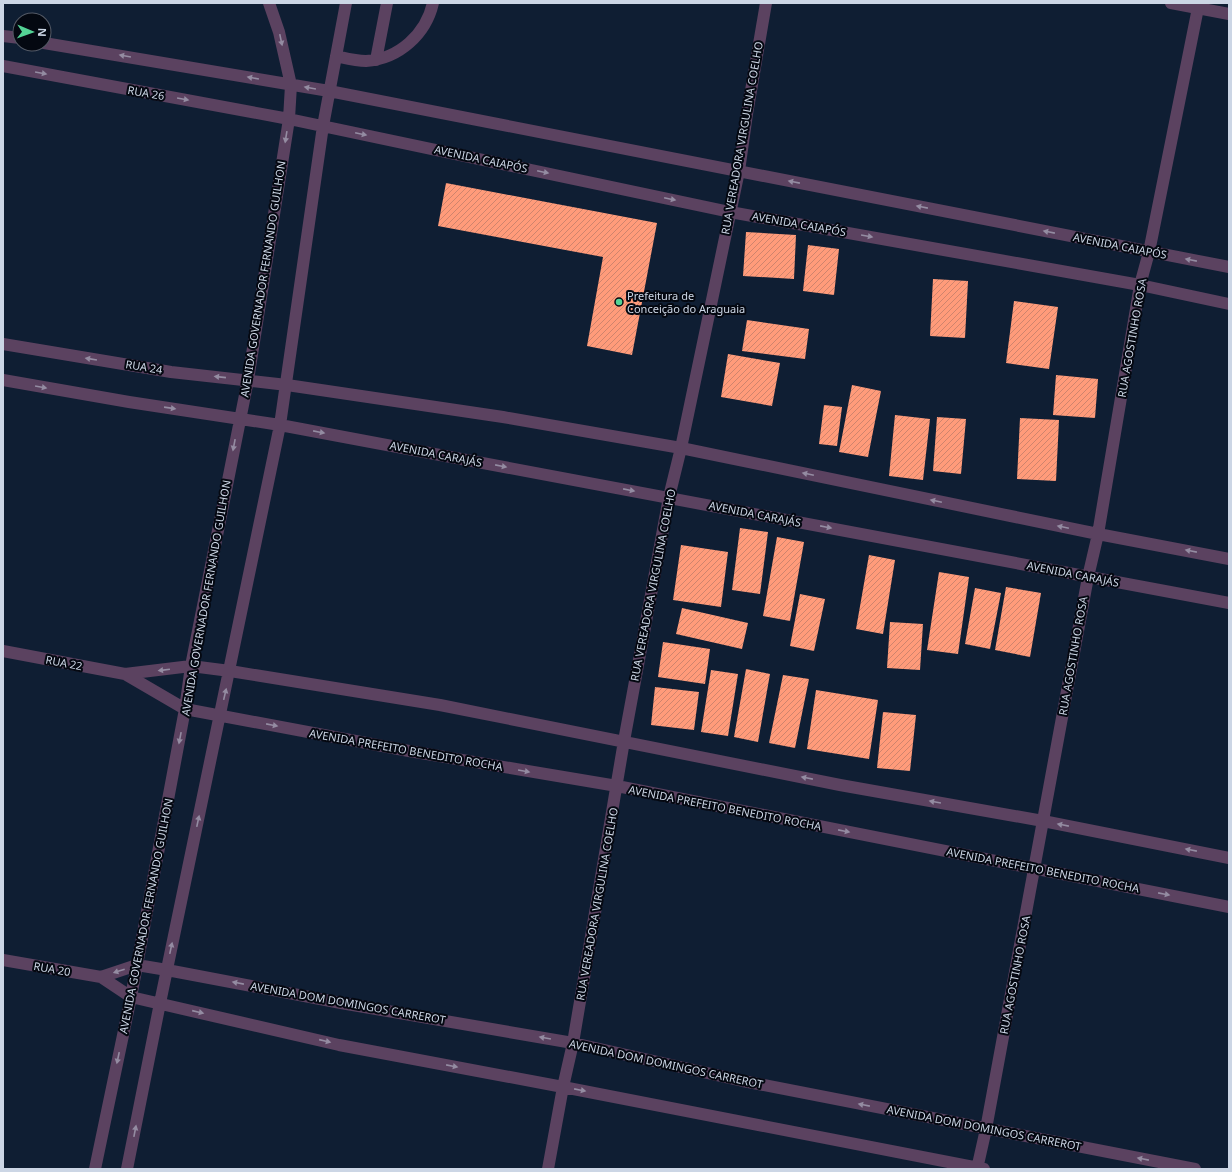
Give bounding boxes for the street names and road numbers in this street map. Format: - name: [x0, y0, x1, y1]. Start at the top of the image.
- street label: RUA VEREADORA VIRGULINA COELHO: [717, 40, 766, 236]
- street label: RUA 26: [126, 82, 166, 103]
- street label: AVENIDA CAIAPÓS: [433, 141, 529, 176]
- street label: AVENIDA GOVERNADOR FERNANDO GUILHON: [236, 160, 289, 398]
- street label: AVENIDA CAIAPÓS: [751, 208, 847, 239]
- street label: AVENIDA CAIAPÓS: [1072, 229, 1168, 262]
- street label: RUA AGOSTINHO ROSA: [1114, 276, 1150, 399]
- street label: RUA 24: [125, 356, 164, 377]
- street label: AVENIDA CARAJÁS: [389, 437, 483, 470]
- street label: AVENIDA GOVERNADOR FERNANDO GUILHON: [177, 479, 234, 717]
- street label: RUA VEREADORA VIRGULINA COELHO: [626, 487, 679, 682]
- street label: AVENIDA CARAJÁS: [708, 497, 802, 530]
- street label: AVENIDA CARAJÁS: [1026, 557, 1120, 590]
- street label: RUA AGOSTINHO ROSA: [1055, 594, 1091, 717]
- street label: RUA 22: [44, 652, 84, 673]
- street label: AVENIDA PREFEITO BENEDITO ROCHA: [308, 725, 505, 774]
- street label: AVENIDA PREFEITO BENEDITO ROCHA: [627, 781, 824, 834]
- street label: AVENIDA GOVERNADOR FERNANDO GUILHON: [115, 797, 176, 1035]
- street label: RUA VEREADORA VIRGULINA COELHO: [572, 806, 621, 1002]
- street label: AVENIDA PREFEITO BENEDITO ROCHA: [945, 843, 1142, 896]
- street label: RUA AGOSTINHO ROSA: [996, 913, 1034, 1035]
- street label: RUA 20: [32, 958, 72, 979]
- street label: AVENIDA DOM DOMINGOS CARREROT: [249, 978, 447, 1027]
- street label: AVENIDA DOM DOMINGOS CARREROT: [568, 1036, 764, 1091]
- street label: AVENIDA DOM DOMINGOS CARREROT: [886, 1101, 1083, 1154]

